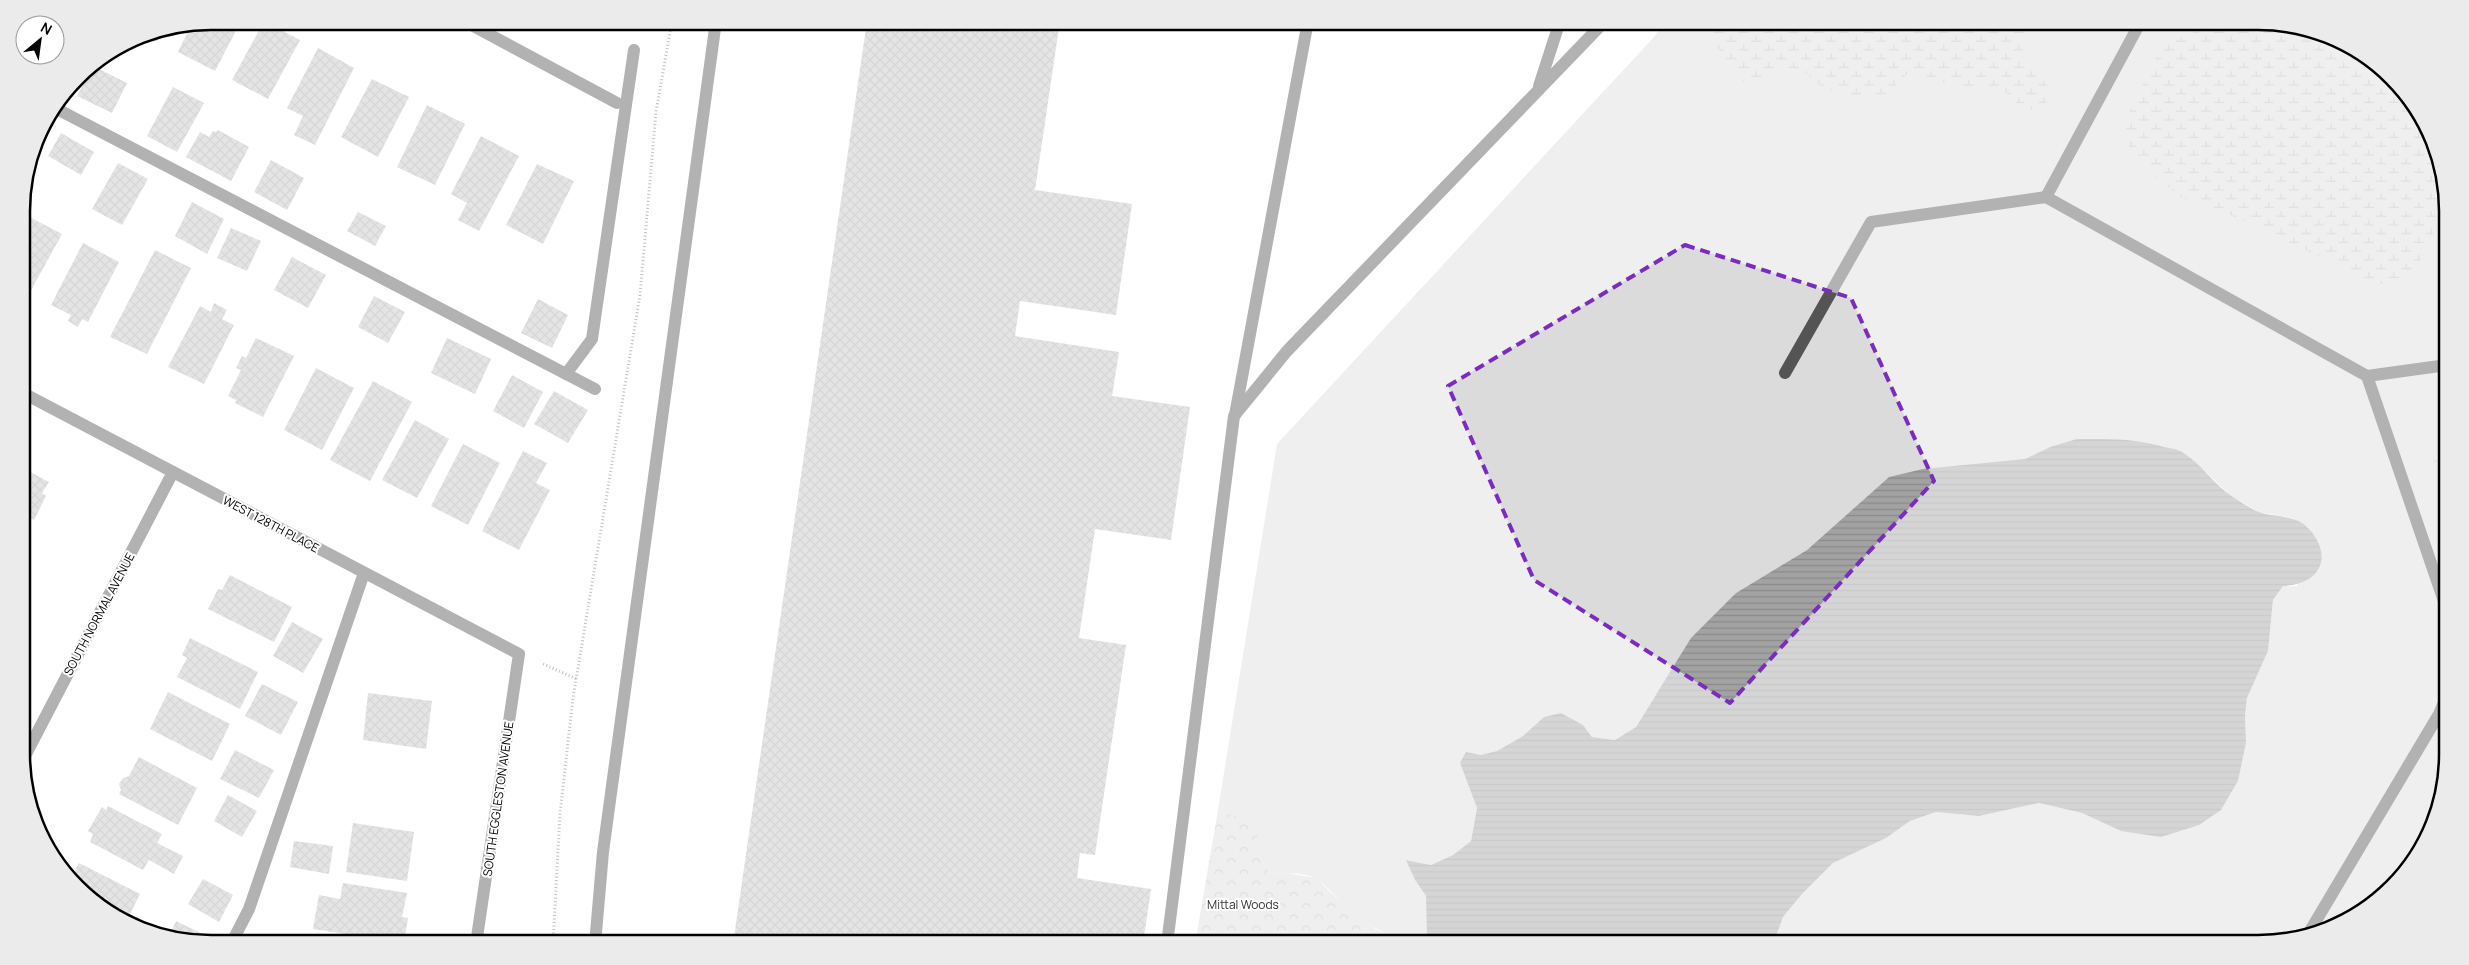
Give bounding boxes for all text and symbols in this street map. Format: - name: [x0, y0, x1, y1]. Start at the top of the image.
- north arrow: [15, 15, 65, 65]
- text: N: [38, 17, 56, 39]
- street label: WEST 128TH PLACE: [220, 491, 322, 557]
- street label: SOUTH NORMAL AVENUE: [59, 550, 139, 678]
- street label: SOUTH EGGLESTON AVENUE: [479, 720, 517, 878]
- park label: Mittal Woods: [1207, 896, 1279, 913]

